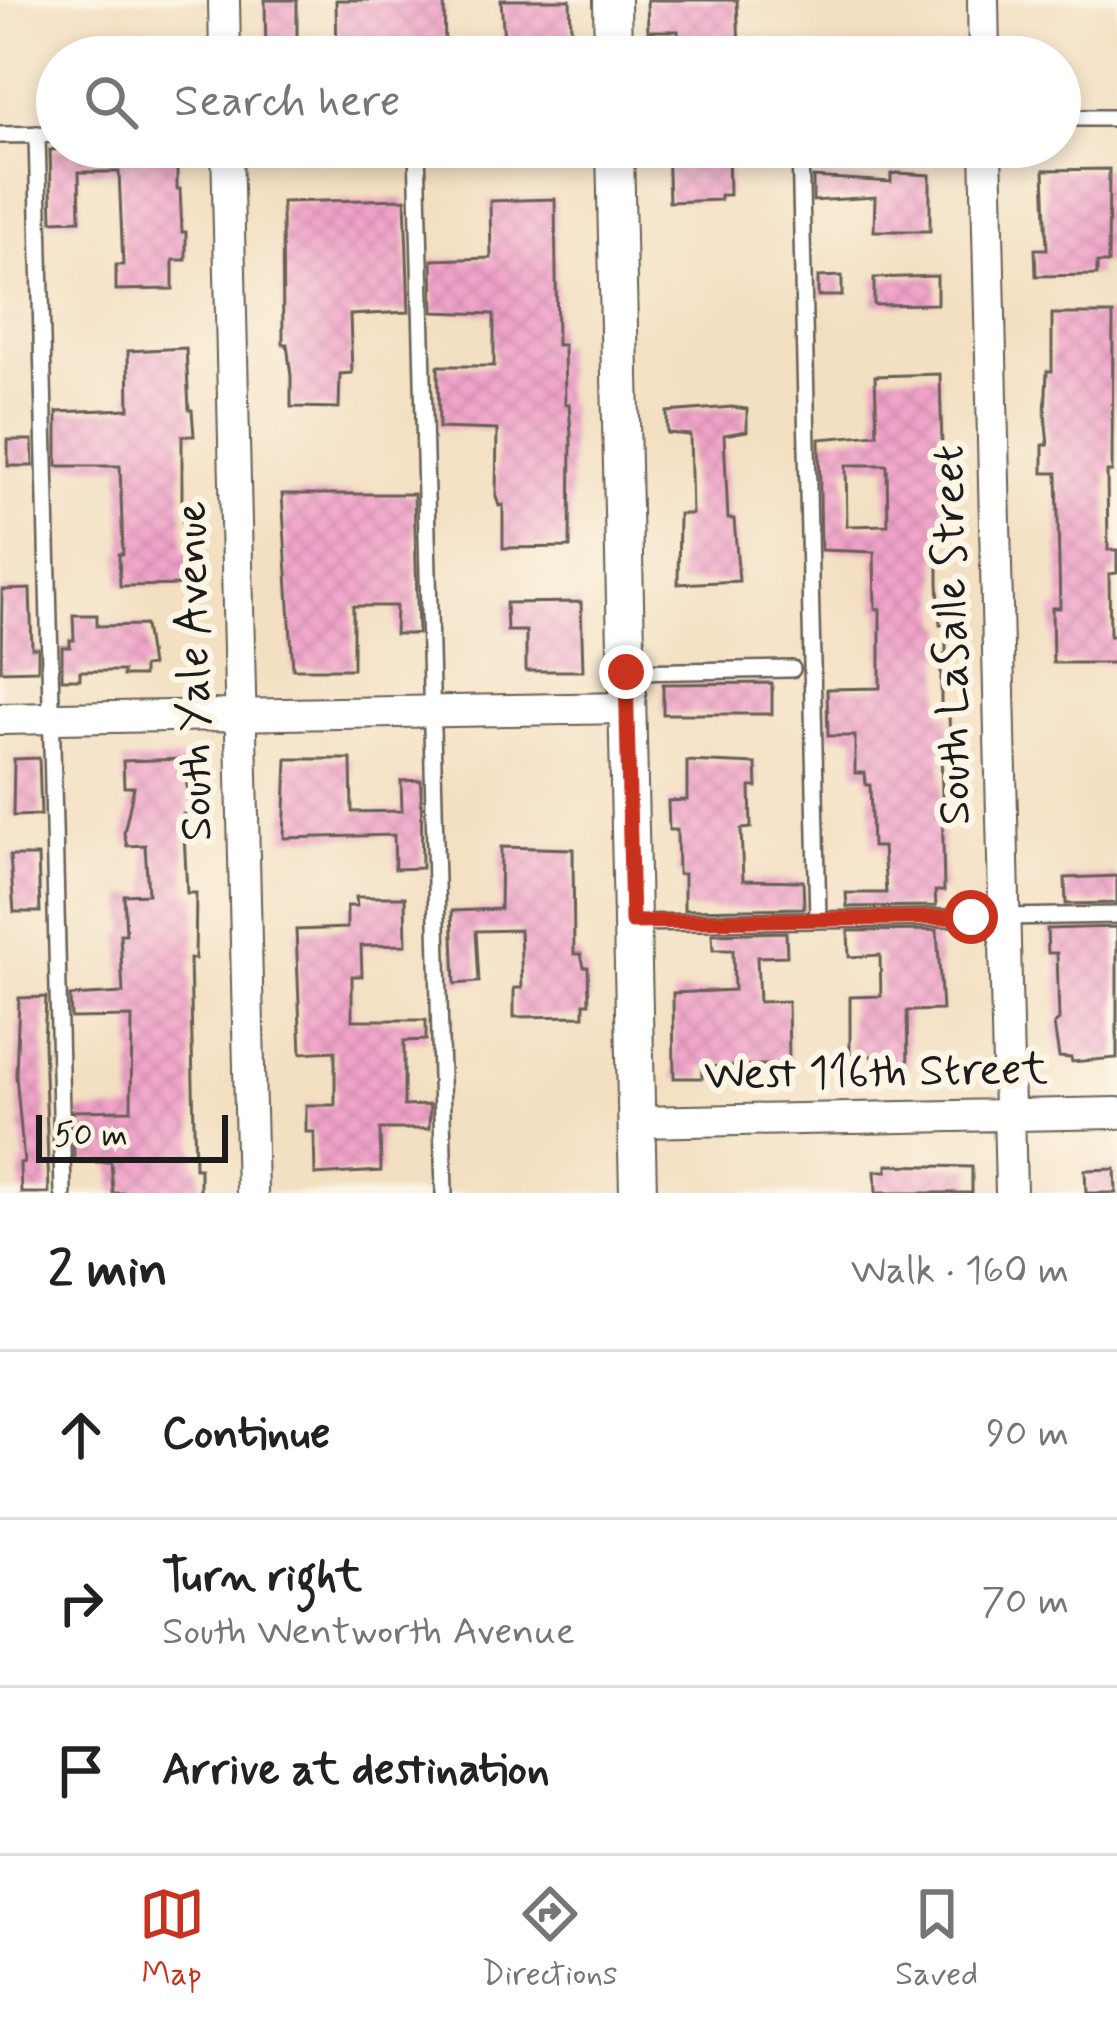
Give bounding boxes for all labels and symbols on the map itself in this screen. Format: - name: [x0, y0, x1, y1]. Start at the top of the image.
- street label: South LaSalle Street: [920, 444, 986, 826]
- street label: South Yale Avenue: [163, 500, 227, 842]
- route end: [599, 645, 653, 699]
- route start: [944, 890, 998, 944]
- street label: West 116th Street: [704, 1041, 1048, 1105]
- scale bar: [36, 1109, 228, 1162]

